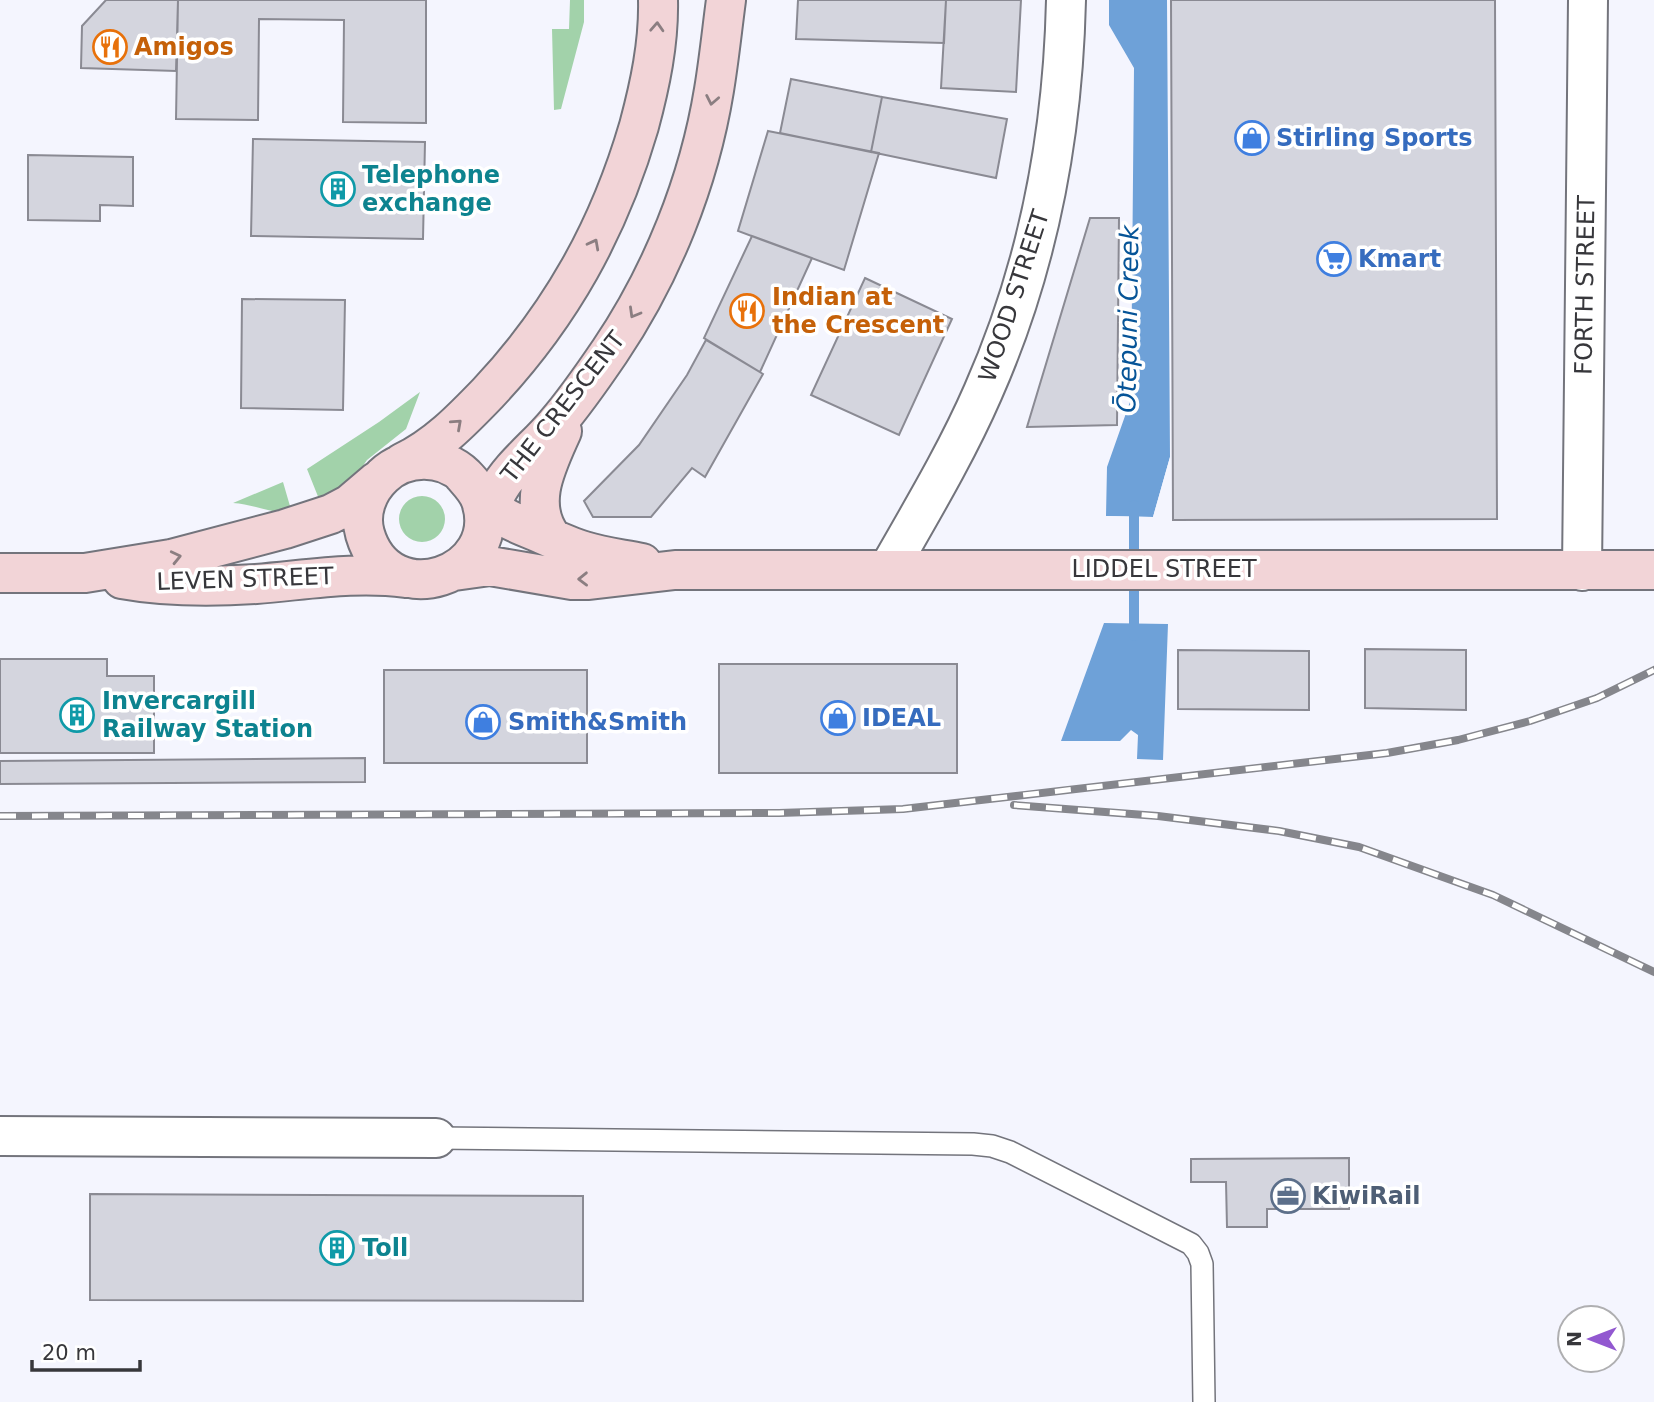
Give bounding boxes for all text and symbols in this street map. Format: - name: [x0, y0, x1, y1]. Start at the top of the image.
- one-way arrow: [649, 21, 664, 32]
- restaurant icon: Amigos: [91, 28, 129, 66]
- place label: Amigos: [134, 33, 234, 61]
- one-way arrow: [705, 94, 720, 106]
- shop icon: Stirling Sports: [1233, 119, 1271, 157]
- place label: Stirling Sports: [1276, 124, 1472, 152]
- place label: Telephone exchange: [362, 161, 500, 217]
- building icon: Telephone exchange: [319, 170, 357, 208]
- street label: FORTH STREET: [1569, 195, 1601, 375]
- street label: WOOD STREET: [973, 206, 1055, 386]
- water label: Ōtepuni Creek: [1111, 224, 1145, 413]
- one-way arrow: [586, 239, 599, 251]
- supermarket icon: Kmart: [1315, 240, 1353, 278]
- place label: Kmart: [1358, 245, 1441, 273]
- place label: Indian at the Crescent: [772, 283, 944, 339]
- restaurant icon: Indian at the Crescent: [728, 292, 766, 330]
- one-way arrow: [629, 306, 642, 318]
- street label: THE CRESCENT: [495, 326, 631, 489]
- one-way arrow: [449, 420, 462, 432]
- one-way arrow: [170, 551, 182, 565]
- street label: LIDDEL STREET: [1071, 555, 1257, 583]
- street label: LEVEN STREET: [156, 562, 334, 596]
- one-way arrow: [577, 572, 588, 587]
- place label: Invercargill Railway Station: [102, 687, 313, 743]
- building icon: Invercargill Railway Station: [58, 696, 96, 734]
- shop icon: IDEAL: [819, 699, 857, 737]
- shop icon: Smith&Smith: [464, 703, 502, 741]
- place label: IDEAL: [862, 704, 941, 732]
- place label: Smith&Smith: [508, 708, 687, 736]
- office icon: KiwiRail: [1269, 1177, 1307, 1215]
- place label: KiwiRail: [1312, 1182, 1420, 1210]
- building icon: Toll: [318, 1229, 356, 1267]
- place label: Toll: [362, 1234, 408, 1262]
- north arrow: [1556, 1304, 1626, 1374]
- scale bar: [32, 1328, 140, 1372]
- text: N: [1563, 1331, 1585, 1347]
- text: 20 m: [42, 1341, 96, 1365]

